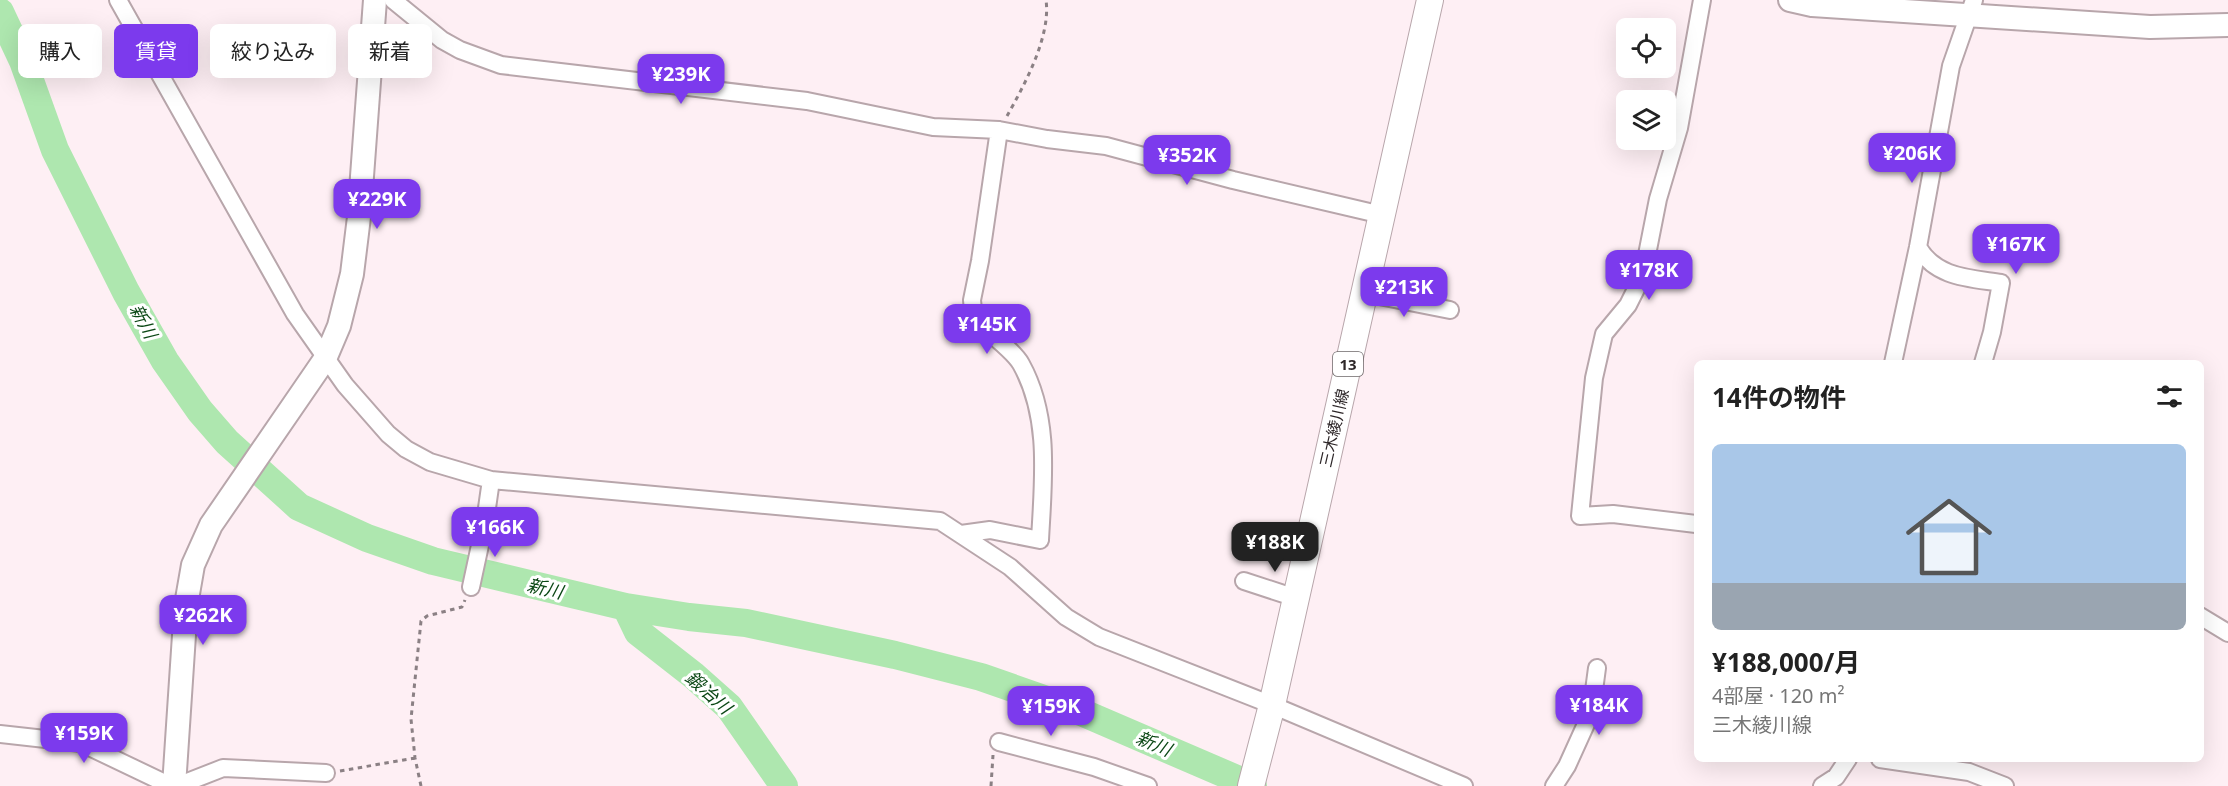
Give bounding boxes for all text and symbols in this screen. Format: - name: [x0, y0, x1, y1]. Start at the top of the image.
- map controls: [1616, 18, 1676, 150]
- button: locate: [1616, 18, 1676, 78]
- chip: 購入: [18, 24, 102, 78]
- chip: 賃貸: [114, 24, 198, 78]
- chip: 絞り込み: [210, 24, 336, 78]
- chip: 新着: [348, 24, 432, 78]
- pin: ¥239K: [639, 54, 723, 105]
- text: ¥239K: [651, 60, 711, 87]
- button: layers: [1616, 90, 1676, 150]
- pin: ¥206K: [1870, 133, 1954, 184]
- pin: ¥352K: [1145, 135, 1229, 186]
- text: ¥206K: [1882, 139, 1942, 166]
- text: ¥352K: [1157, 141, 1217, 168]
- pin: ¥229K: [335, 179, 419, 230]
- text: ¥229K: [347, 185, 407, 212]
- pin: ¥167K: [1974, 224, 2058, 275]
- text: ¥167K: [1986, 230, 2046, 257]
- pin: ¥178K: [1607, 250, 1691, 301]
- text: ¥178K: [1619, 256, 1679, 283]
- pin: ¥213K: [1362, 267, 1446, 318]
- text: ¥213K: [1374, 273, 1434, 300]
- water label: 新川: [125, 299, 164, 344]
- pin: ¥145K: [945, 304, 1029, 355]
- text: ¥145K: [957, 310, 1017, 337]
- road number: 13: [1333, 352, 1363, 376]
- text: 14件の物件: [1712, 379, 1846, 415]
- icon: filters: [2153, 380, 2186, 413]
- street label: 三木綾川線: [1314, 387, 1354, 469]
- icon: home: [1895, 483, 2003, 591]
- pin: ¥166K: [453, 507, 537, 558]
- text: ¥166K: [465, 513, 525, 540]
- pin: ¥188K: [1233, 522, 1317, 573]
- text: ¥188K: [1245, 528, 1305, 555]
- water label: 新川: [525, 572, 567, 604]
- pin: ¥262K: [161, 595, 245, 646]
- text: ¥262K: [173, 601, 233, 628]
- text: ¥188,000/月: [1712, 644, 1860, 680]
- water label: 鍛冶川: [681, 665, 739, 720]
- text: 4部屋 · 120 m²: [1712, 682, 1844, 709]
- pin: ¥184K: [1557, 685, 1641, 736]
- pin: ¥159K: [1009, 686, 1093, 737]
- text: ¥184K: [1569, 691, 1629, 718]
- text: ¥159K: [1021, 692, 1081, 719]
- text: 三木綾川線: [1712, 711, 1812, 738]
- pin: ¥159K: [42, 713, 126, 764]
- text: ¥159K: [54, 719, 114, 746]
- water label: 新川: [1133, 725, 1177, 762]

